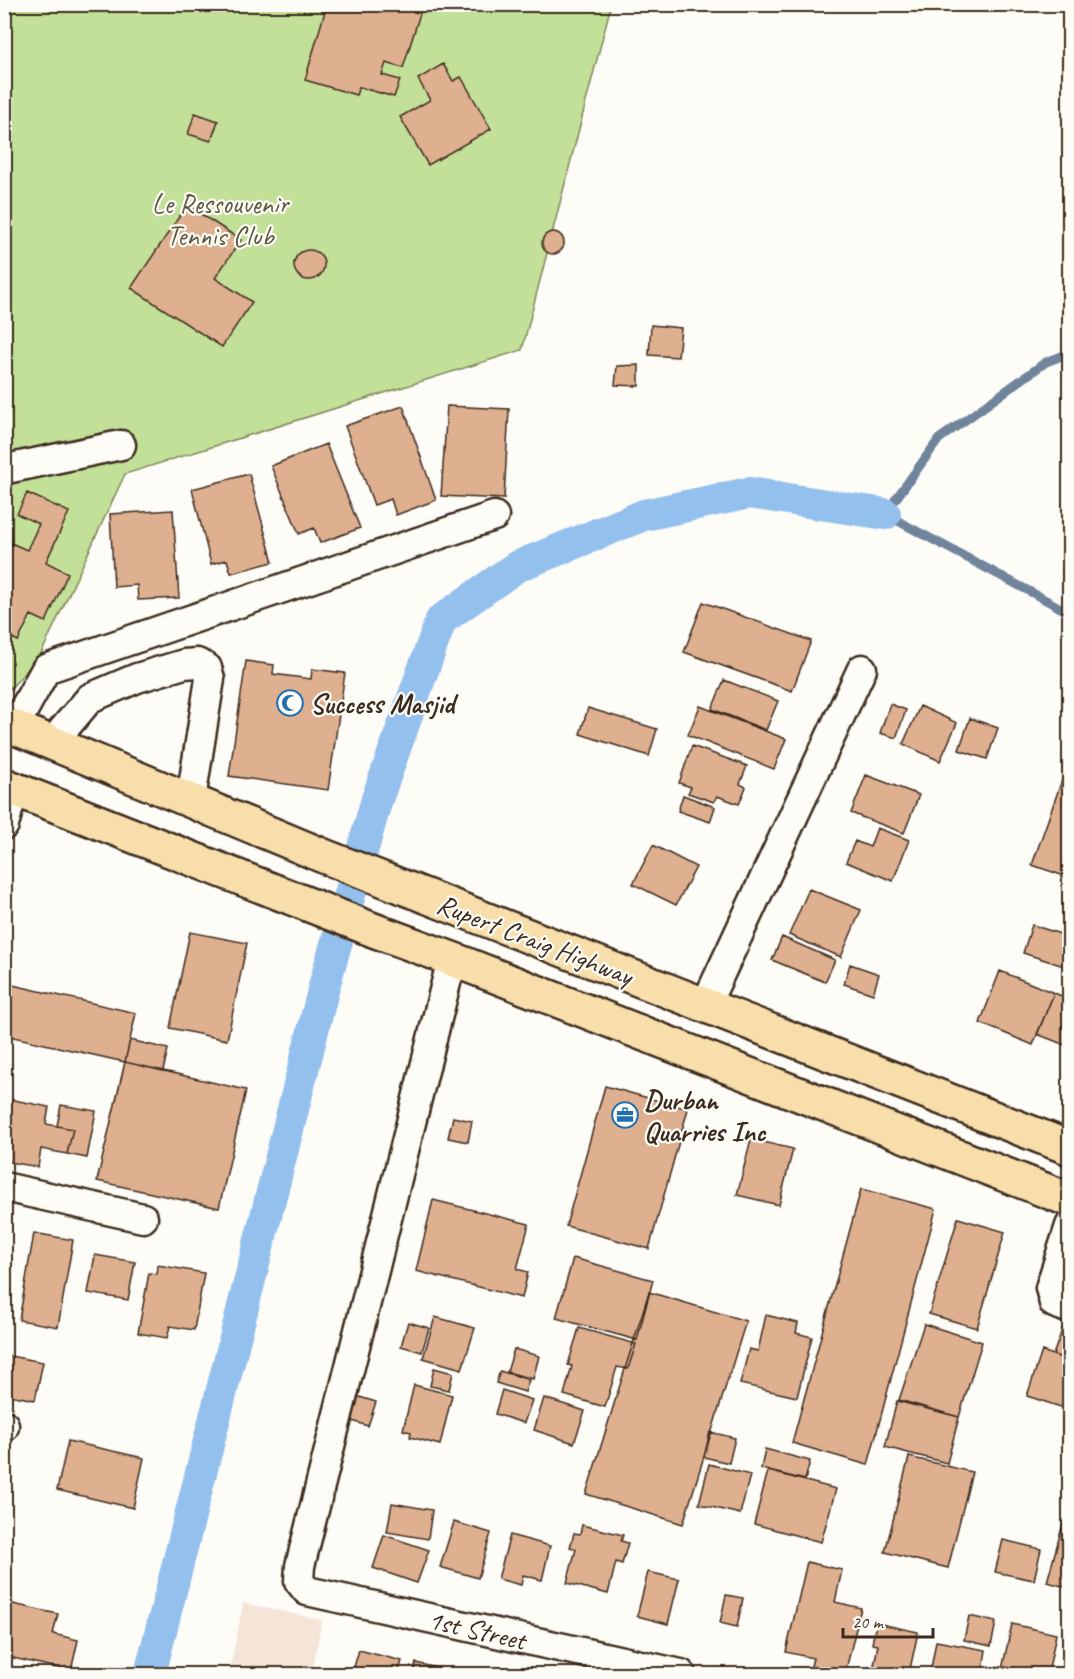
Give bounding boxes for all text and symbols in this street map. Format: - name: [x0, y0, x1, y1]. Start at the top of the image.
- park label: Le Ressouvenir Tennis Club: [152, 186, 290, 253]
- place label: Success Masjid: [310, 686, 459, 721]
- mosque icon: Success Masjid: [275, 688, 305, 718]
- street label: Rupert Craig Highway: [432, 886, 640, 994]
- place label: Durban Quarries Inc: [644, 1082, 767, 1149]
- office icon: Durban Quarries Inc: [610, 1100, 640, 1130]
- street label: 1st Street: [425, 1601, 532, 1658]
- scale bar: [843, 1601, 933, 1639]
- text: 20 m: [852, 1611, 885, 1633]

